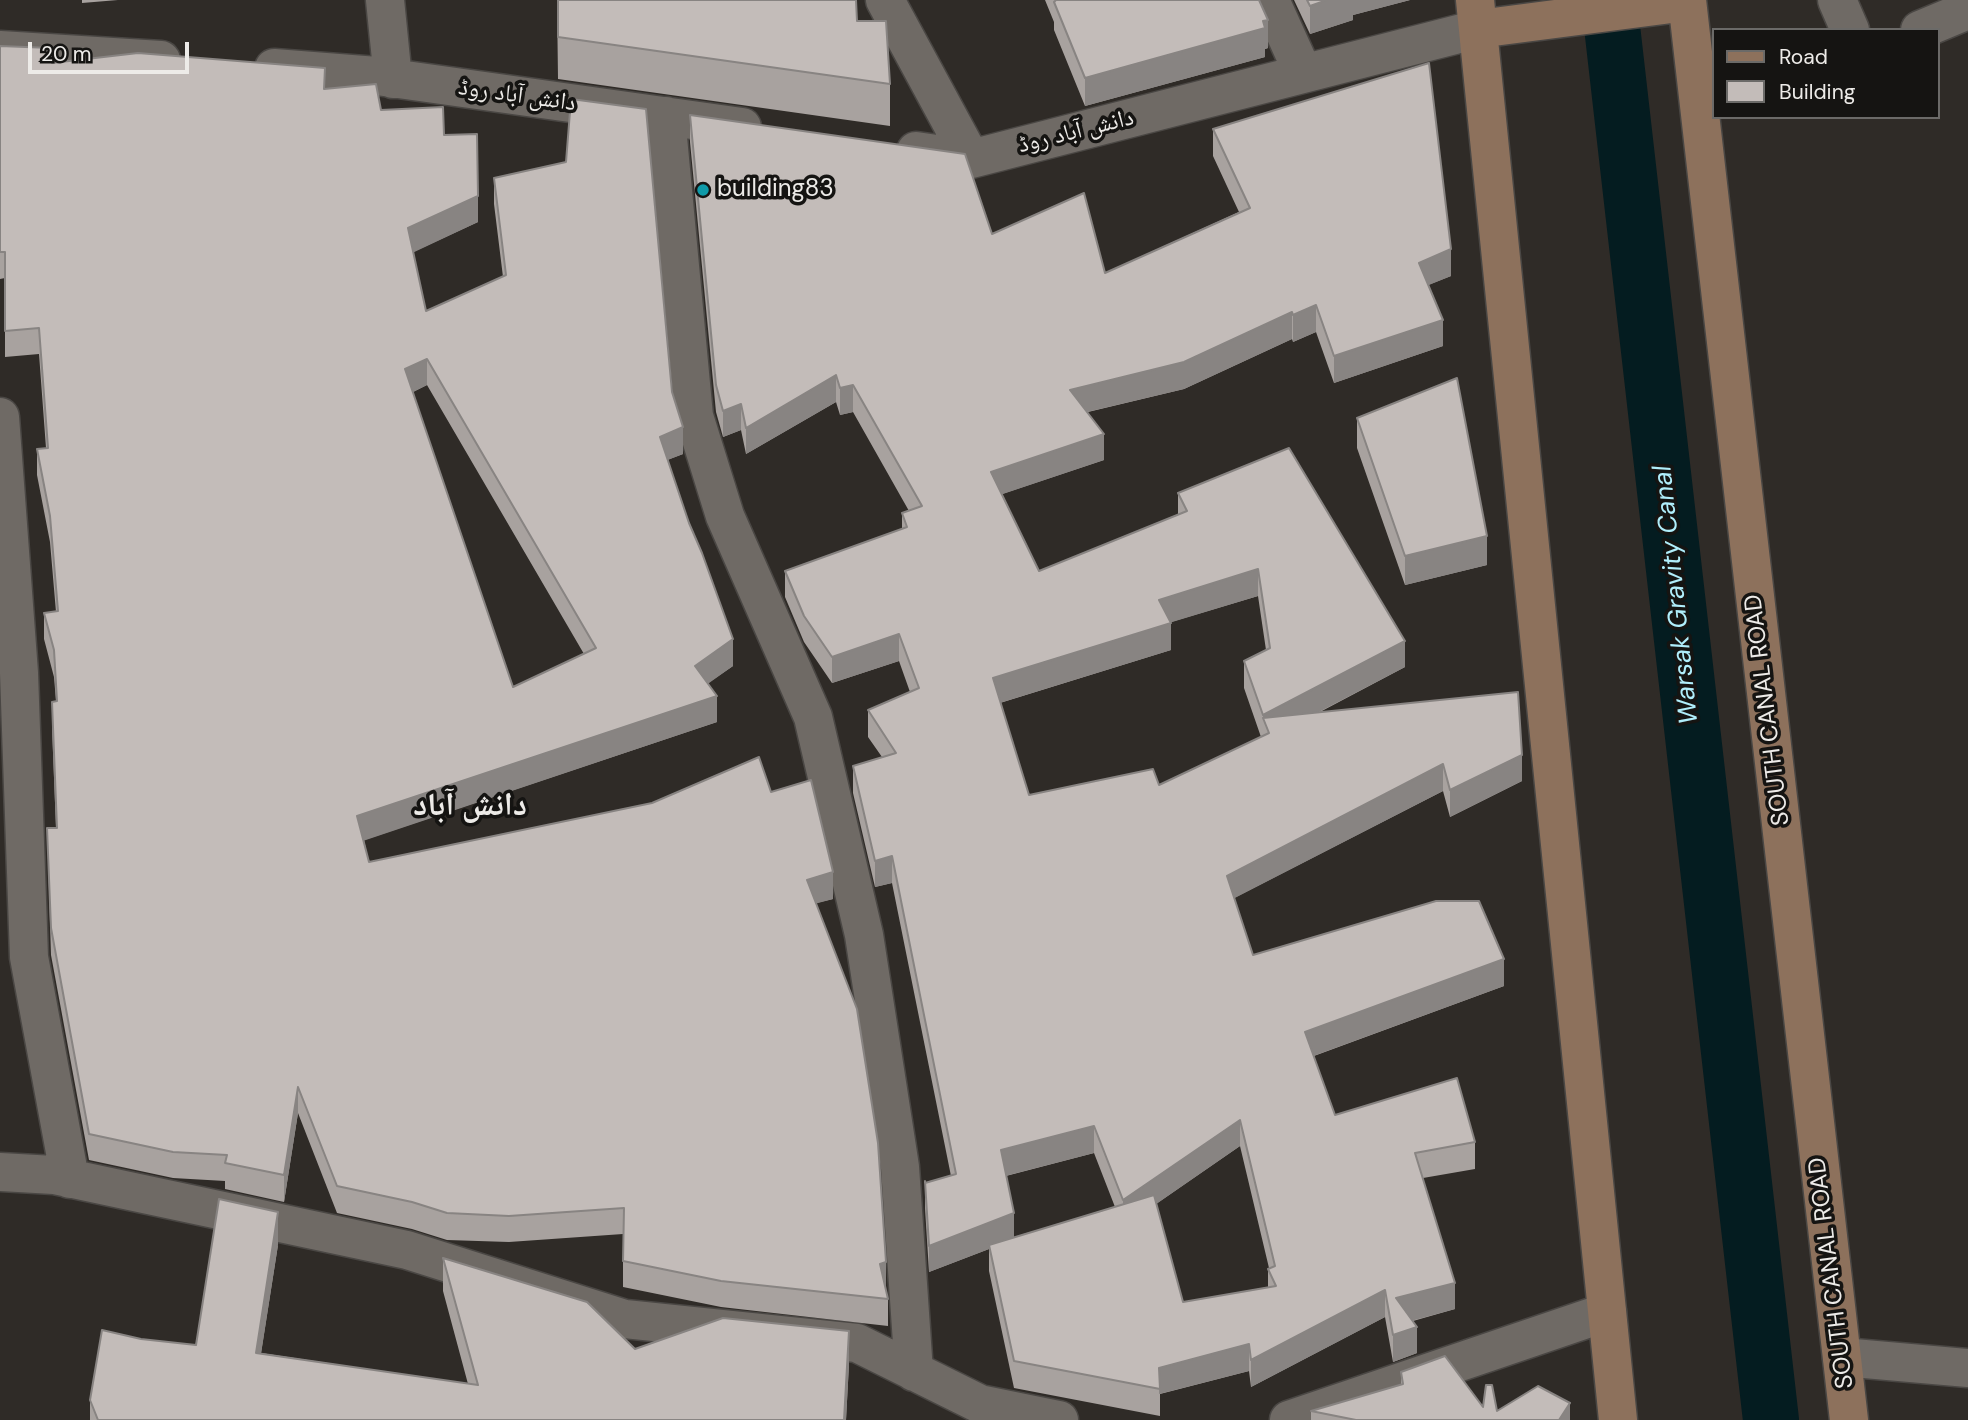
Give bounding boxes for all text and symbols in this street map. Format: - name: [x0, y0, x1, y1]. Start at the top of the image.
- scale bar: [32, 28, 192, 72]
- legend: [1713, 28, 1940, 119]
- text: 20 m: [41, 40, 92, 68]
- text: Road: [1779, 43, 1828, 71]
- street label: دانش آباد روڈ: [456, 74, 578, 118]
- text: Building: [1779, 78, 1855, 106]
- street label: دانش آباد روڈ: [1015, 104, 1137, 160]
- place label: building83: [717, 176, 834, 204]
- marker: building83: [695, 182, 711, 198]
- water label: Warsak Gravity Canal: [1648, 464, 1706, 726]
- street label: SOUTH CANAL ROAD: [1740, 593, 1796, 827]
- district label: دانش آباد: [413, 788, 527, 826]
- street label: SOUTH CANAL ROAD: [1804, 1156, 1860, 1390]

